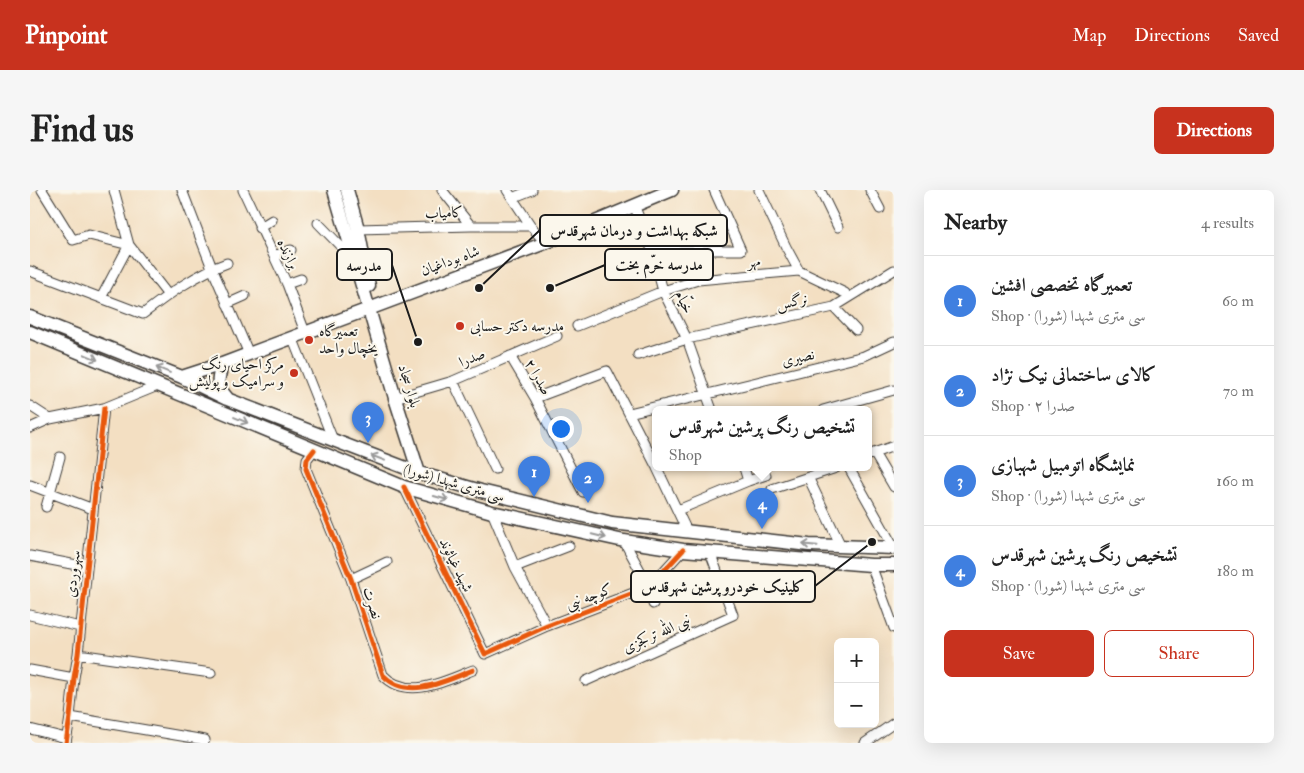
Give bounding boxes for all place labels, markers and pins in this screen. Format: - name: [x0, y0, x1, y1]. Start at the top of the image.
- callout: شبکه بهداشت و درمان شهرقدس: [540, 215, 727, 246]
- callout: مدرسه: [337, 249, 392, 280]
- callout: مدرسه خرّم بخت: [605, 249, 713, 280]
- place label: مدرسه دکتر حسابی: [470, 317, 564, 337]
- marker: مدرسه دکتر حسابی: [454, 320, 466, 332]
- place label: تعمیرگاه یخچال واحد: [319, 322, 378, 358]
- marker: تعمیرگاه یخچال واحد: [303, 334, 315, 346]
- place label: مرکز احیای رنگ و سرامیک و پولیش: [189, 354, 284, 392]
- marker: مرکز احیای رنگ و سرامیک و پولیش: [288, 367, 300, 379]
- pin: 3: [352, 402, 384, 443]
- pin: 1: [518, 456, 550, 497]
- pin: 2: [572, 462, 604, 503]
- pin: 4: [746, 488, 778, 529]
- callout: کلینیک خودرو پرشین شهرقدس: [631, 571, 815, 602]

